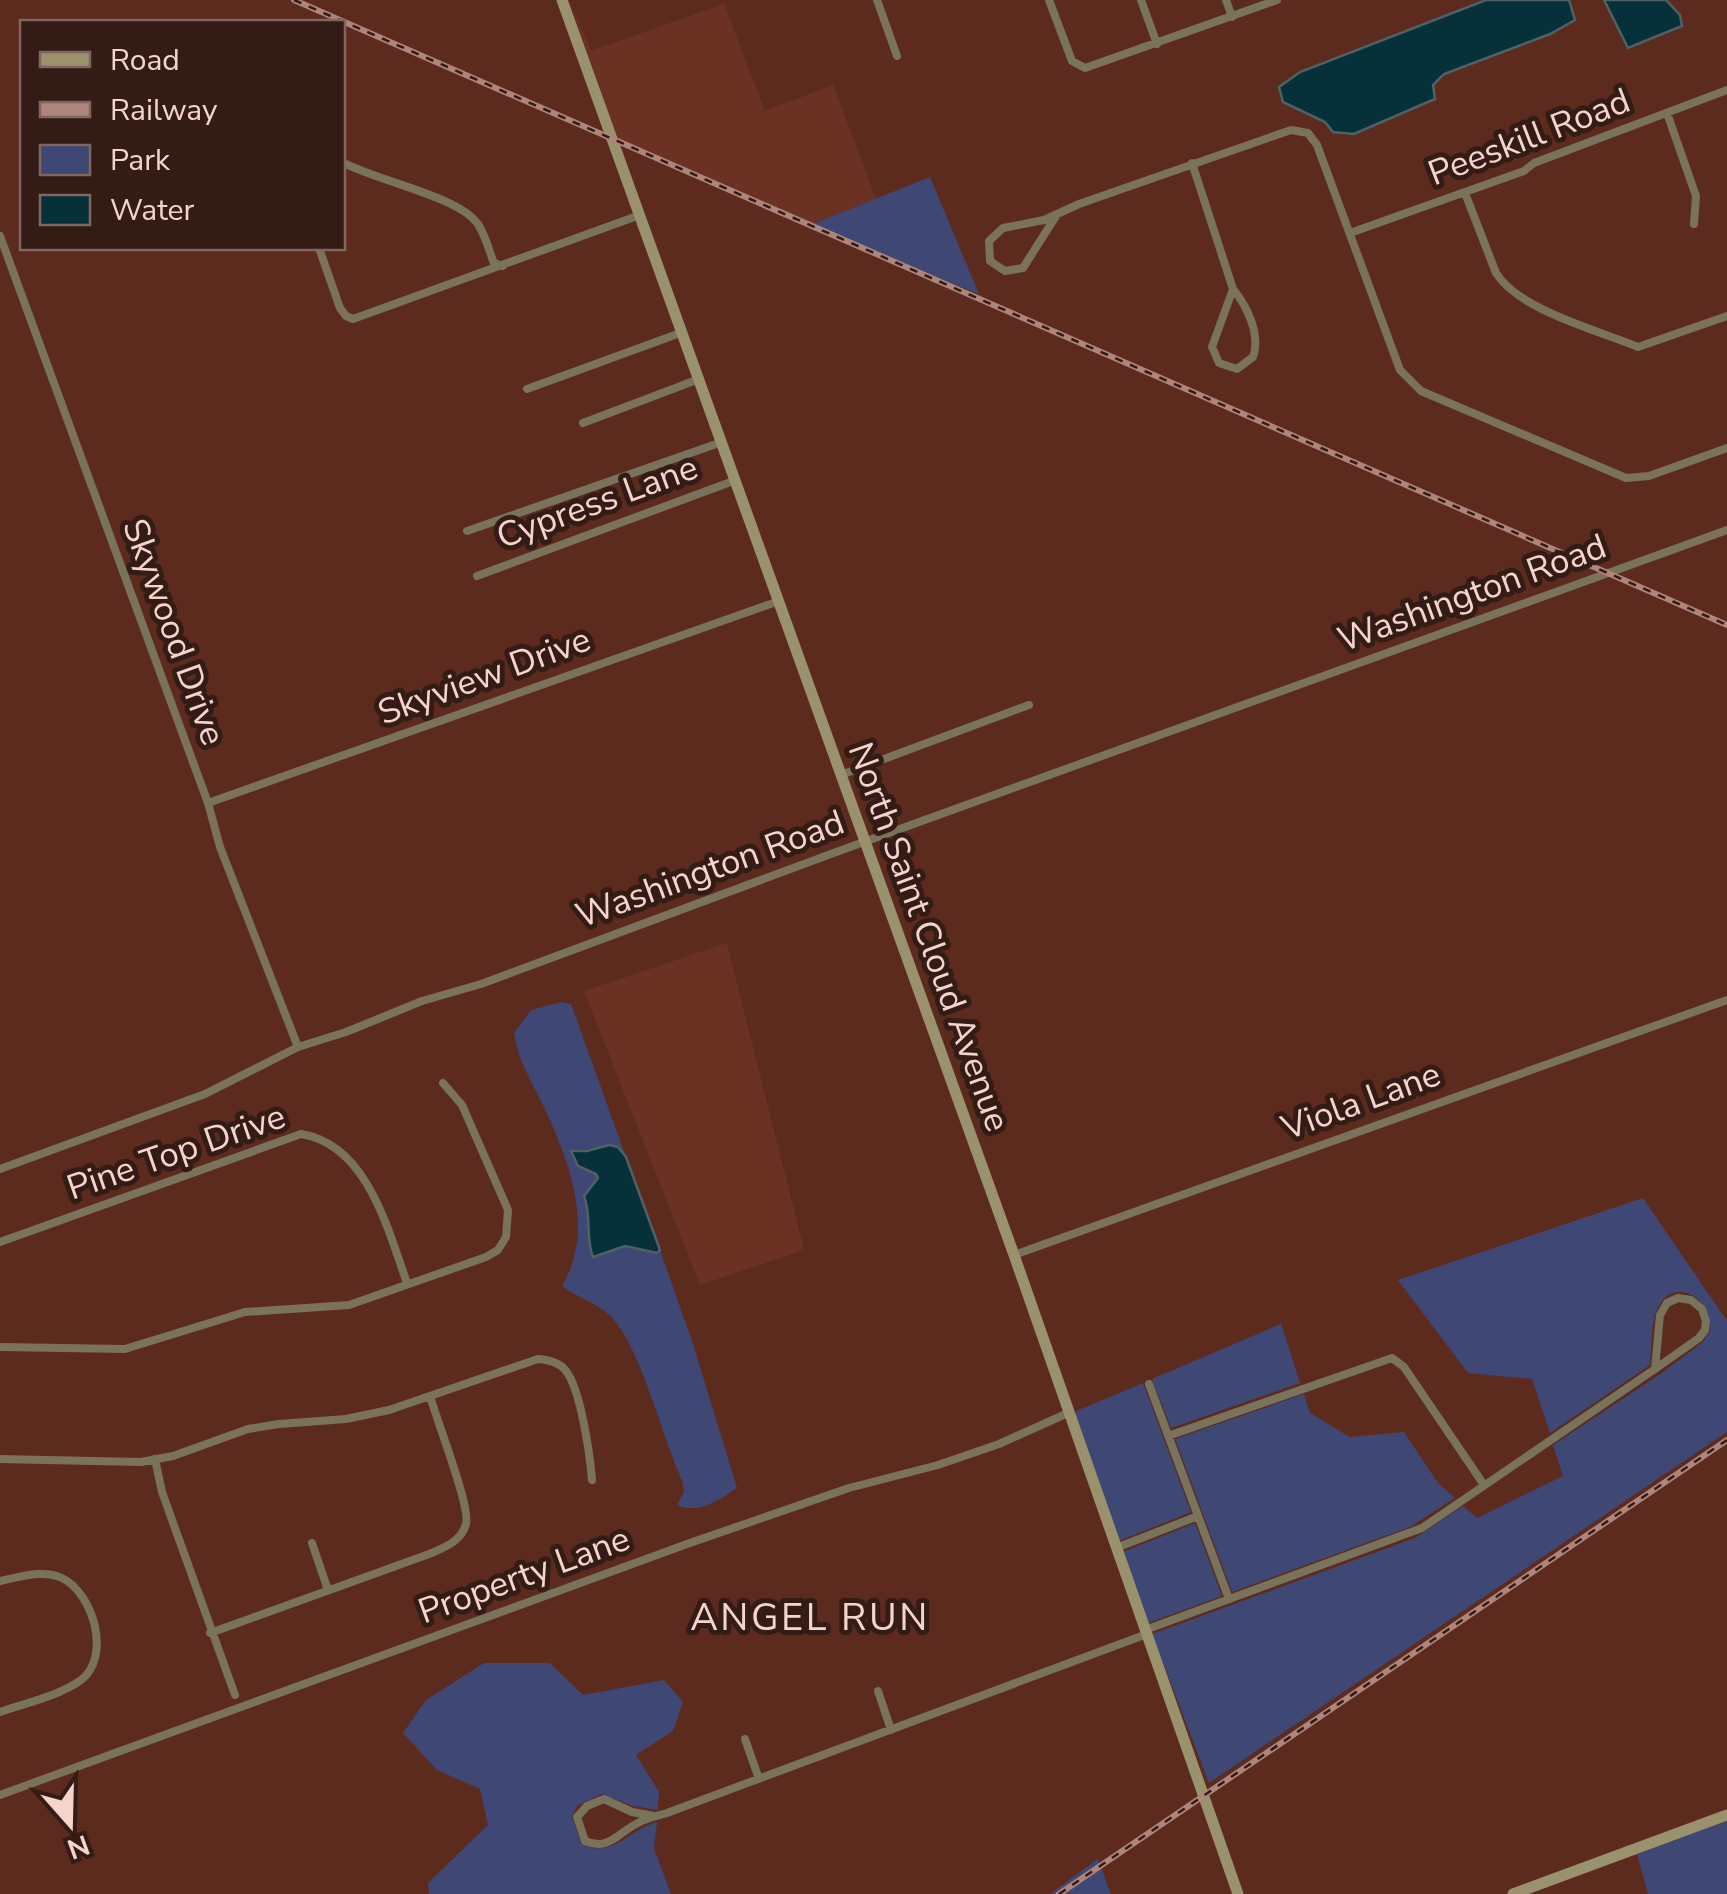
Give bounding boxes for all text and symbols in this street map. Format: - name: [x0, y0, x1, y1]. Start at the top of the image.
- legend: [20, 20, 345, 250]
- text: Road: [110, 40, 180, 81]
- street label: Peeskill Road: [1422, 77, 1636, 197]
- text: Railway: [110, 90, 218, 131]
- text: Park: [110, 140, 171, 181]
- text: Water: [110, 190, 195, 231]
- street label: Cypress Lane: [490, 444, 704, 560]
- street label: Skywood Drive: [111, 512, 237, 752]
- street label: Washington Road: [1331, 523, 1613, 663]
- street label: Skyview Drive: [371, 616, 597, 736]
- street label: North Saint Cloud Avenue: [837, 736, 1021, 1138]
- street label: Washington Road: [569, 799, 851, 939]
- street label: Viola Lane: [1274, 1051, 1447, 1152]
- street label: Pine Top Drive: [61, 1093, 291, 1211]
- street label: Property Lane: [412, 1515, 636, 1635]
- district label: ANGEL RUN: [690, 1592, 930, 1643]
- north arrow: [20, 1774, 120, 1874]
- text: N: [62, 1825, 95, 1868]

